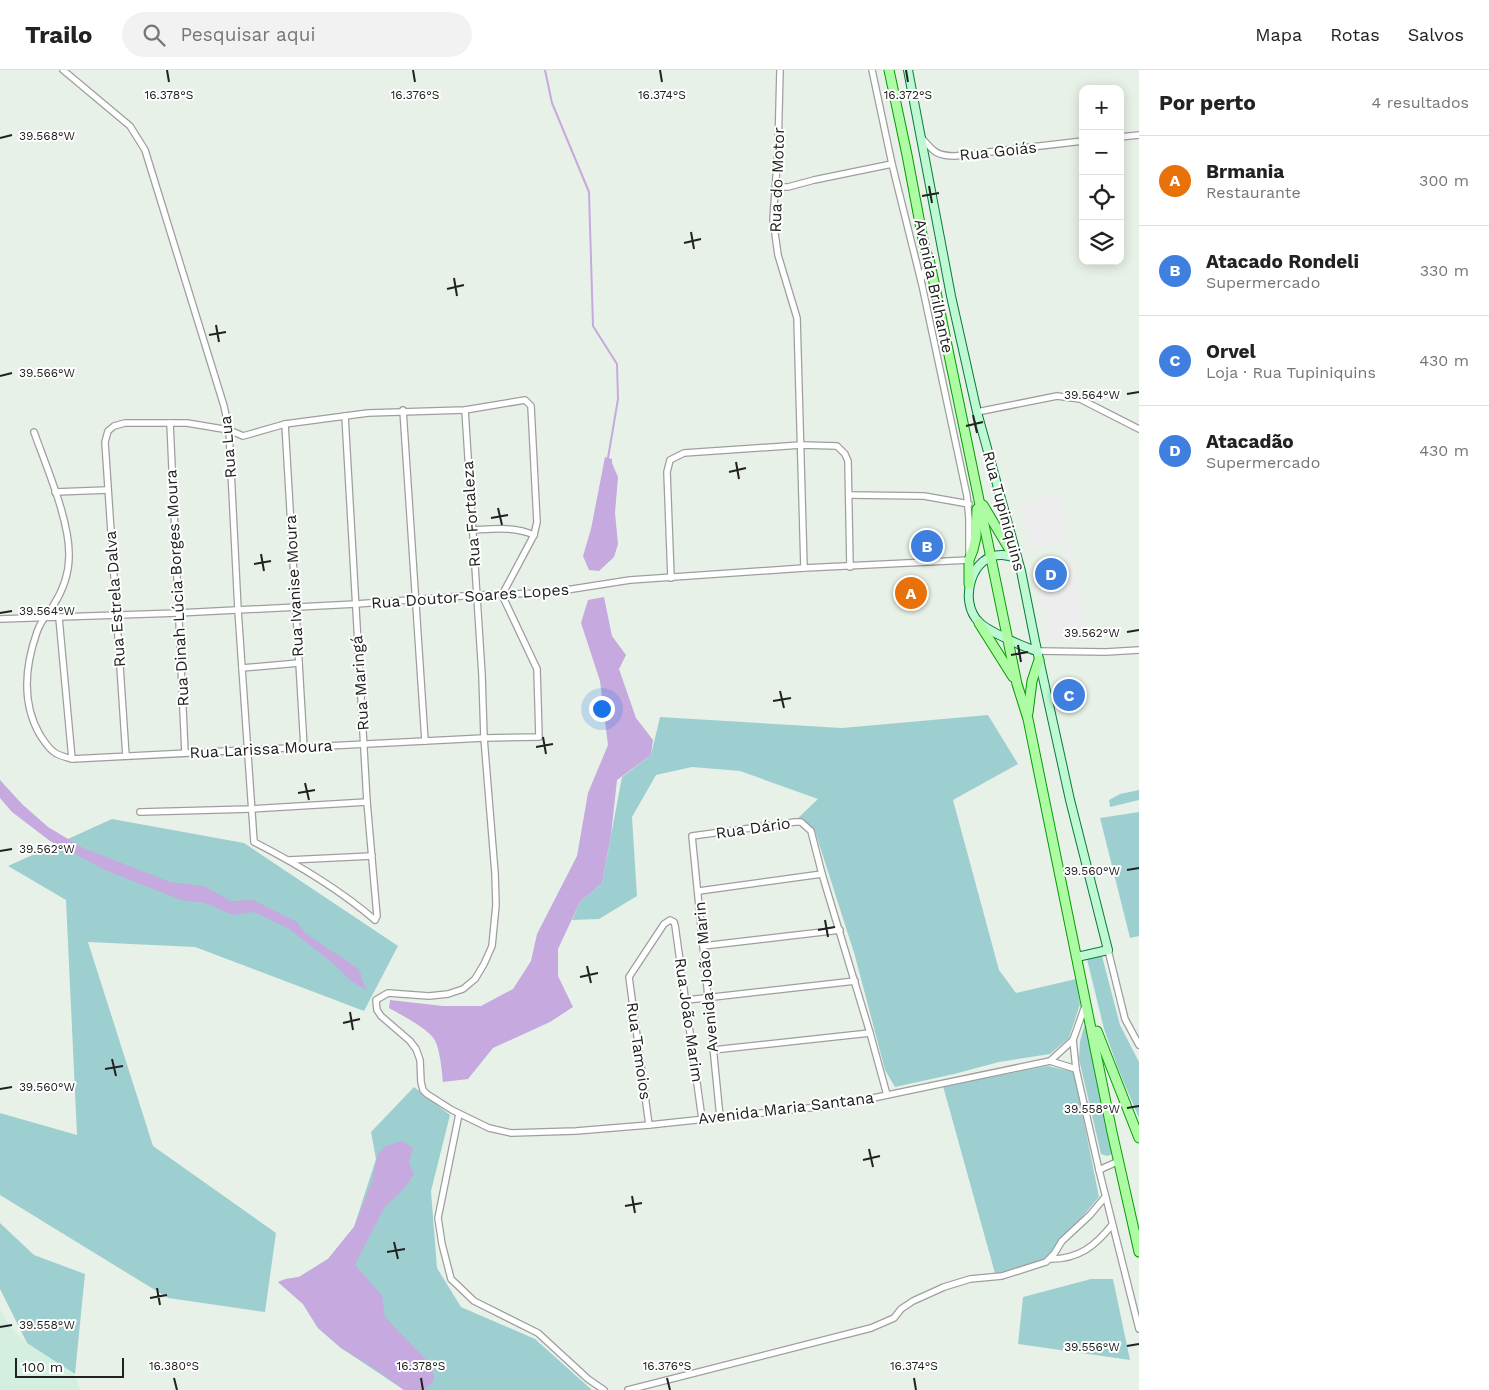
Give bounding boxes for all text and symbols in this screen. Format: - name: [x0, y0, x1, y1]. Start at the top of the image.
- search box: [122, 12, 472, 57]
- text: Trailo: [25, 21, 92, 49]
- icon: search: [140, 21, 168, 49]
- text: Pesquisar aqui: [180, 23, 316, 46]
- text: Mapa: [1255, 24, 1302, 45]
- text: Rotas: [1330, 24, 1380, 45]
- text: Salvos: [1408, 24, 1464, 45]
- map controls: [1079, 85, 1124, 265]
- button: +: [1079, 85, 1124, 130]
- text: 16.378°S: [145, 88, 193, 102]
- text: 16.376°S: [391, 88, 439, 102]
- text: 16.374°S: [638, 88, 686, 102]
- text: 16.372°S: [884, 88, 932, 102]
- text: Por perto: [1159, 90, 1256, 115]
- text: 4 resultados: [1372, 93, 1469, 112]
- street label: Rua do Motor: [766, 127, 788, 233]
- text: 39.568°W: [19, 129, 76, 143]
- button: −: [1079, 130, 1124, 175]
- street label: Rua Goiás: [959, 138, 1037, 164]
- text: Brmania: [1206, 160, 1284, 183]
- text: A: [1170, 171, 1180, 190]
- text: 300 m: [1419, 171, 1469, 190]
- button: locate: [1079, 175, 1124, 220]
- text: Restaurante: [1206, 183, 1301, 202]
- street label: Avenida Brilhante: [910, 217, 958, 355]
- button: layers: [1079, 220, 1124, 265]
- text: Atacado Rondeli: [1206, 250, 1359, 273]
- text: B: [1170, 261, 1180, 280]
- text: 330 m: [1420, 261, 1469, 280]
- text: Supermercado: [1206, 273, 1320, 292]
- text: Orvel: [1206, 340, 1256, 363]
- text: C: [1170, 351, 1180, 370]
- text: 430 m: [1419, 351, 1469, 370]
- text: Loja · Rua Tupiniquins: [1206, 363, 1376, 382]
- text: 39.566°W: [19, 366, 75, 380]
- text: 39.564°W: [1064, 388, 1121, 402]
- street label: Rua Lua: [216, 415, 240, 479]
- text: Atacadão: [1206, 430, 1294, 453]
- text: D: [1169, 441, 1181, 460]
- text: 430 m: [1419, 441, 1469, 460]
- street label: Rua Tupiniquins: [979, 449, 1029, 573]
- text: Supermercado: [1206, 453, 1320, 472]
- street label: Rua Fortaleza: [458, 460, 484, 568]
- street label: Rua Dinah Lúcia Borges Moura: [161, 469, 193, 707]
- street label: Rua Ivanise Moura: [281, 515, 307, 657]
- pin: B: [911, 527, 943, 565]
- street label: Rua Estrela Dalva: [101, 530, 129, 668]
- pin: D: [1035, 555, 1067, 593]
- pin: A: [895, 574, 927, 612]
- street label: Rua Doutor Soares Lopes: [370, 580, 570, 612]
- text: 39.564°W: [19, 604, 76, 618]
- text: 39.562°W: [1064, 626, 1120, 640]
- street label: Rua Maringá: [347, 635, 373, 731]
- pin: C: [1053, 676, 1085, 714]
- your location: [589, 696, 615, 722]
- street label: Rua Larissa Moura: [189, 736, 333, 762]
- street label: Rua Dário: [714, 813, 792, 843]
- text: 39.562°W: [19, 842, 75, 856]
- text: 39.560°W: [1064, 864, 1121, 878]
- street label: Avenida João Marin: [690, 901, 722, 1053]
- street label: Rua João Marim: [671, 957, 707, 1083]
- street label: Rua Tamoios: [623, 1001, 655, 1101]
- text: 39.560°W: [19, 1080, 76, 1094]
- street label: Avenida Maria Santana: [697, 1088, 875, 1128]
- text: 39.558°W: [1064, 1102, 1120, 1116]
- text: 39.558°W: [19, 1318, 75, 1332]
- text: 39.556°W: [1064, 1340, 1120, 1354]
- scale bar: [15, 1355, 124, 1378]
- text: 100 m: [22, 1359, 63, 1375]
- text: 16.380°S: [149, 1359, 199, 1373]
- text: 16.378°S: [397, 1359, 445, 1373]
- text: 16.376°S: [643, 1359, 691, 1373]
- text: 16.374°S: [890, 1359, 938, 1373]

